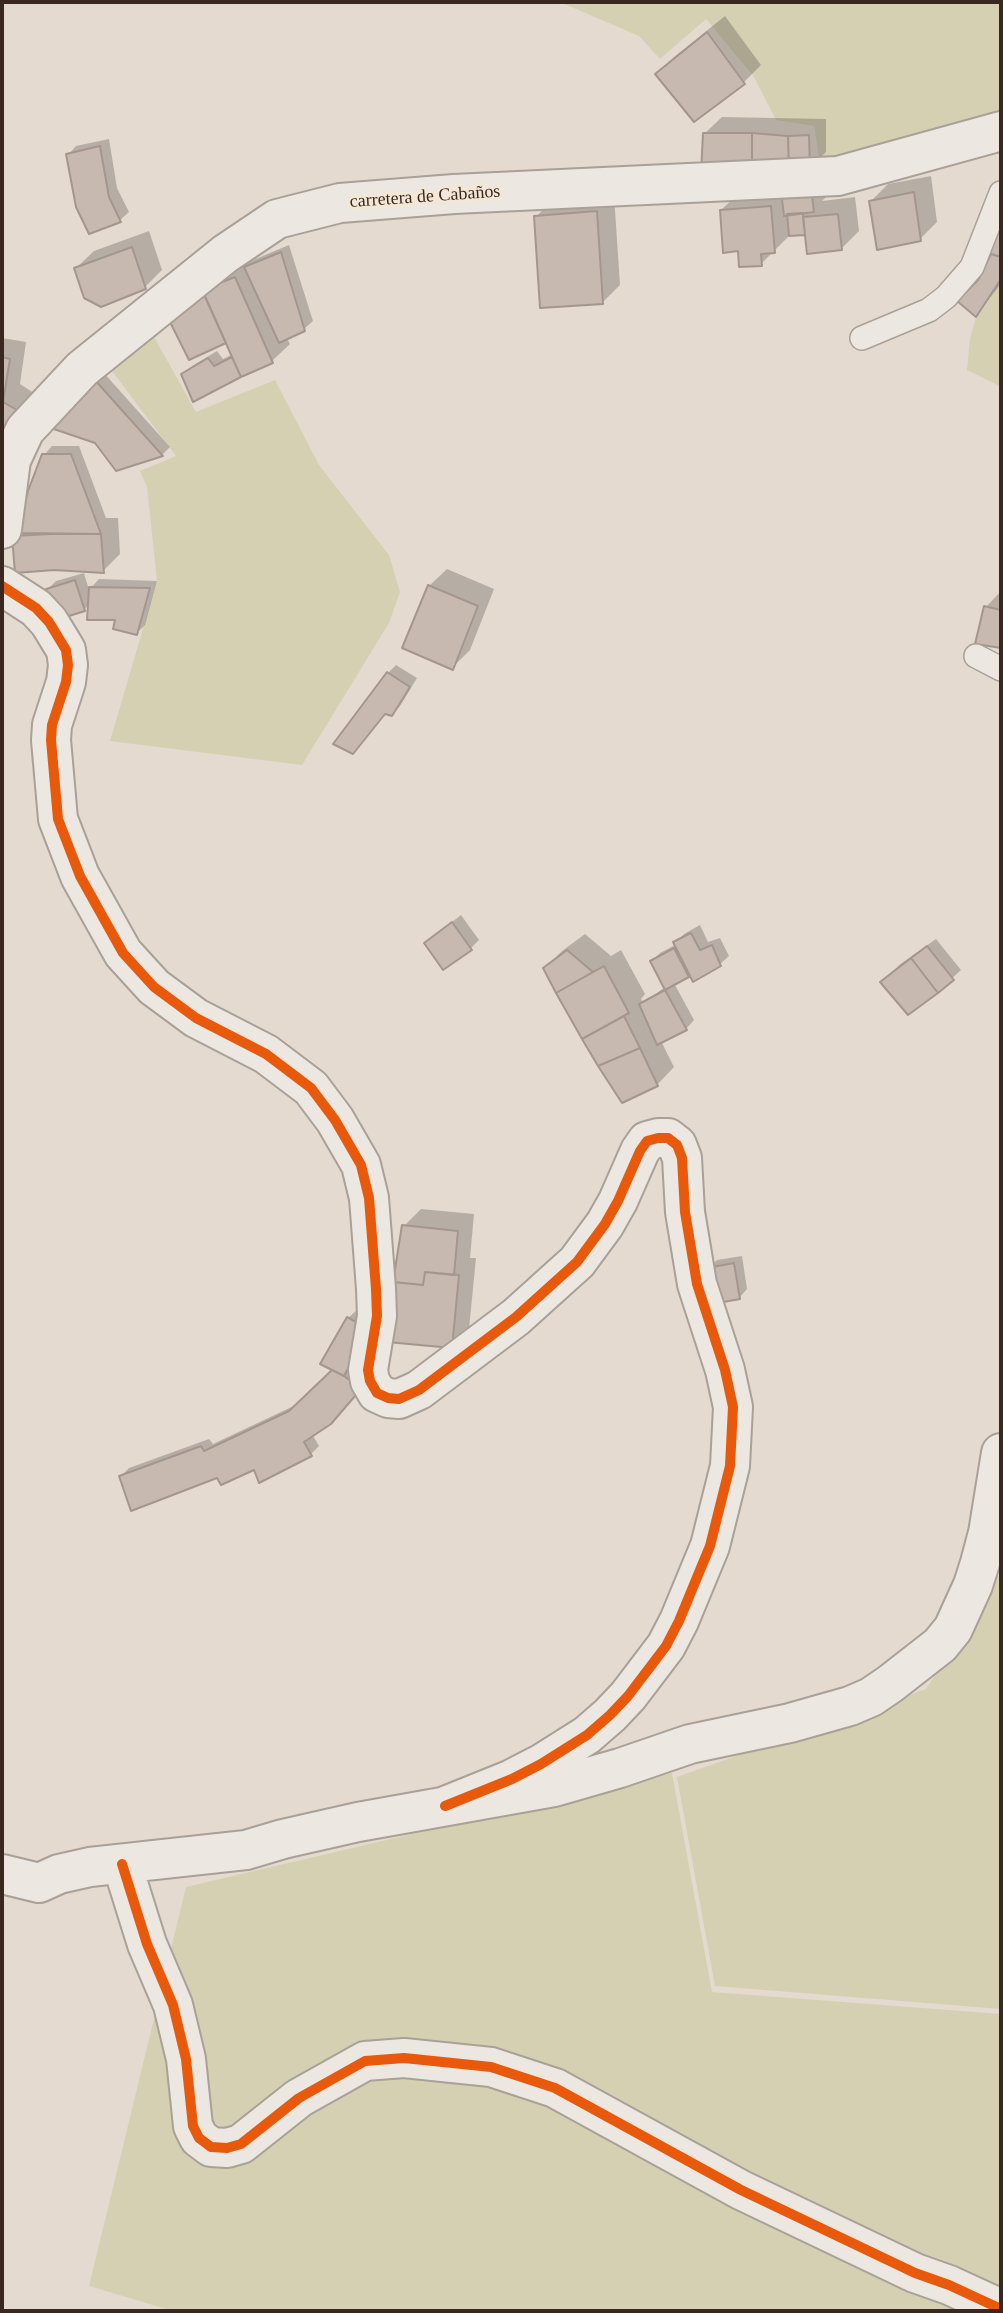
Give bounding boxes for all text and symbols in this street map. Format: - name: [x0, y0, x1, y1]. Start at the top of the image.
- street label: carretera de Cabaños: [349, 181, 501, 213]

